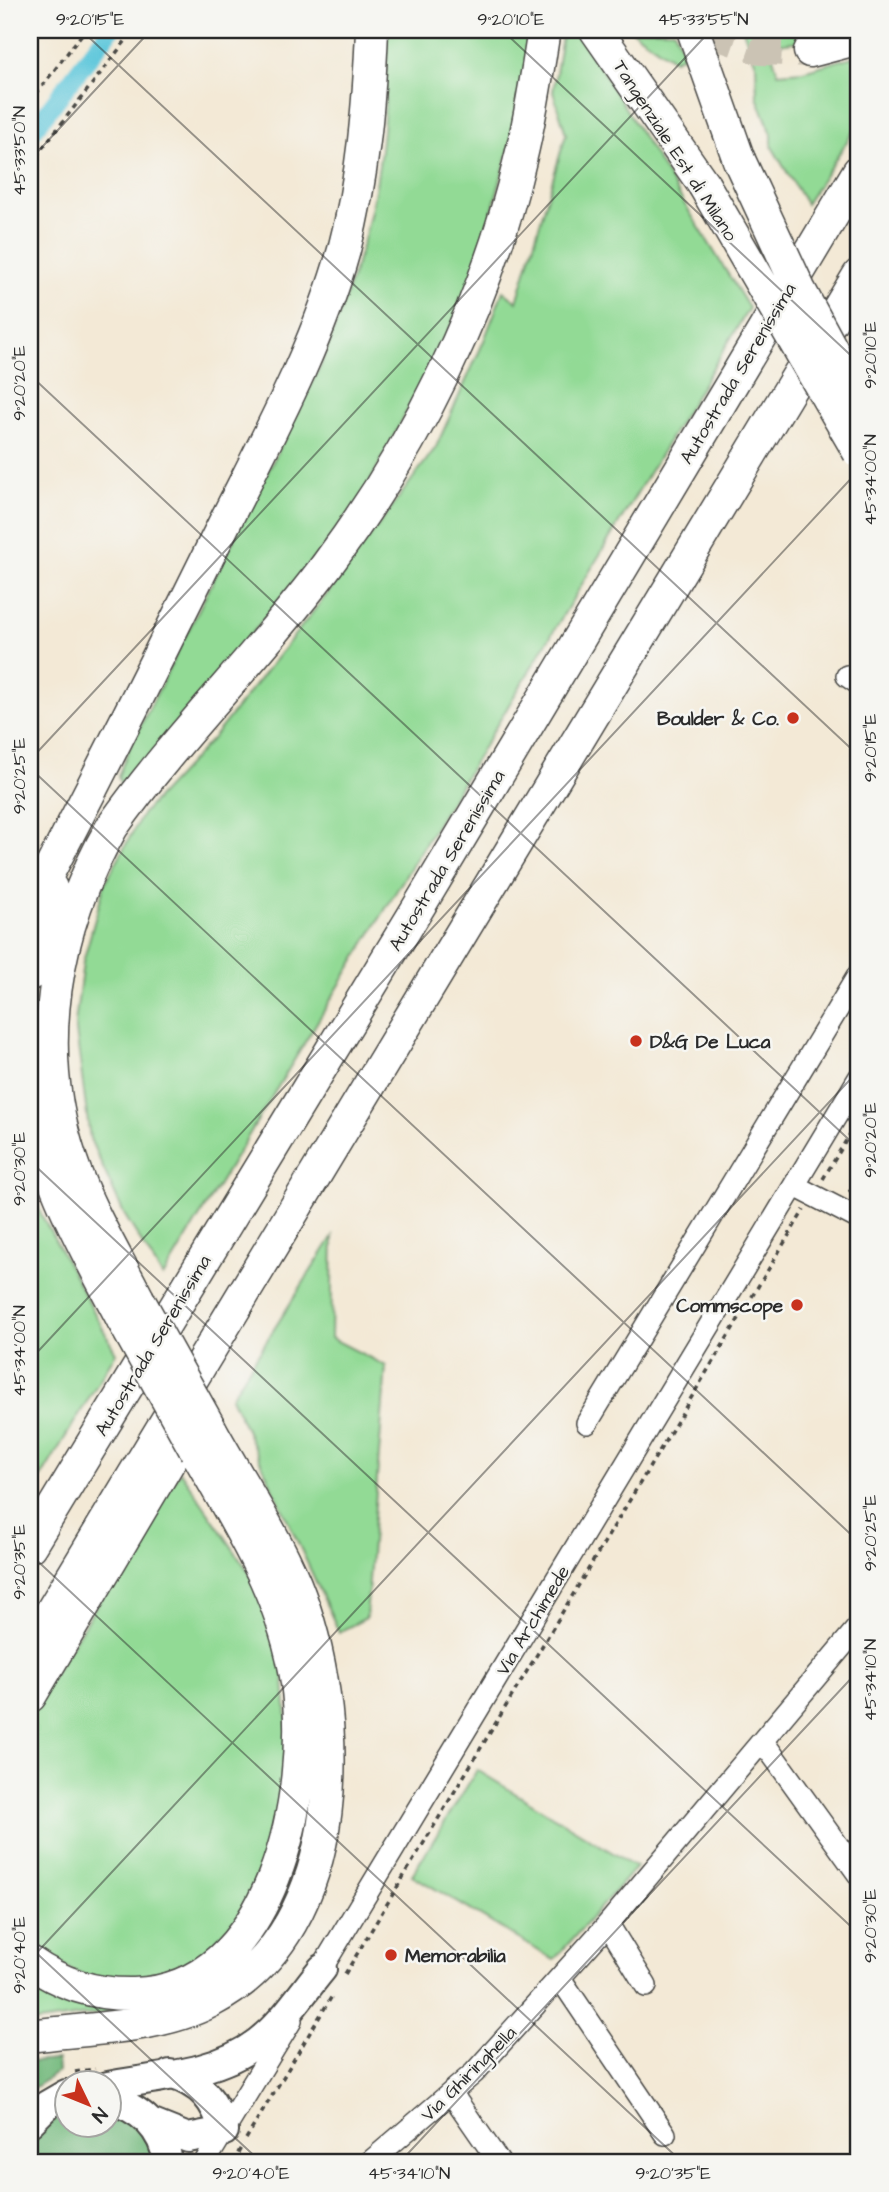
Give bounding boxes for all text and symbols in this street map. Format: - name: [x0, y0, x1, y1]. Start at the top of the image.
- text: 9°20'15"E: [56, 7, 125, 32]
- text: 9°20'10"E: [477, 7, 545, 32]
- text: 45°33'55"N: [657, 7, 749, 32]
- street label: Tangenziale Est di Milano: [605, 55, 744, 248]
- text: 45°33'50"N: [7, 106, 32, 196]
- street label: Autostrada Serenissima: [674, 278, 803, 469]
- text: 9°20'10"E: [858, 321, 883, 389]
- text: 9°20'20"E: [7, 345, 32, 421]
- text: 45°34'00"N: [858, 434, 883, 526]
- place label: Boulder & Co.: [657, 706, 779, 733]
- marker: Boulder & Co.: [785, 710, 801, 726]
- text: 9°20'15"E: [858, 713, 883, 782]
- text: 9°20'25"E: [7, 737, 32, 814]
- street label: Autostrada Serenissima: [383, 765, 512, 956]
- place label: D&G De Luca: [650, 1029, 771, 1056]
- marker: D&G De Luca: [628, 1033, 644, 1049]
- text: 9°20'20"E: [858, 1102, 883, 1178]
- text: 9°20'30"E: [7, 1132, 32, 1206]
- street label: Autostrada Serenissima: [89, 1250, 218, 1441]
- place label: Commscope: [676, 1293, 784, 1320]
- marker: Commscope: [789, 1297, 805, 1313]
- text: 45°34'00"N: [7, 1305, 32, 1397]
- text: 9°20'25"E: [858, 1494, 883, 1571]
- text: 9°20'35"E: [7, 1524, 32, 1600]
- street label: Via Archimede: [490, 1561, 577, 1681]
- text: 45°34'10"N: [858, 1639, 883, 1721]
- text: 9°20'30"E: [858, 1889, 883, 1963]
- text: 9°20'40"E: [7, 1916, 32, 1994]
- place label: Memorabilia: [405, 1943, 506, 1970]
- marker: Memorabilia: [383, 1947, 399, 1963]
- street label: Via Ghiringhella: [415, 2020, 524, 2129]
- north arrow: [52, 2070, 122, 2140]
- text: N: [85, 2101, 113, 2128]
- text: 9°20'40"E: [212, 2161, 290, 2186]
- text: 45°34'10"N: [368, 2161, 450, 2186]
- text: 9°20'35"E: [635, 2161, 711, 2186]

